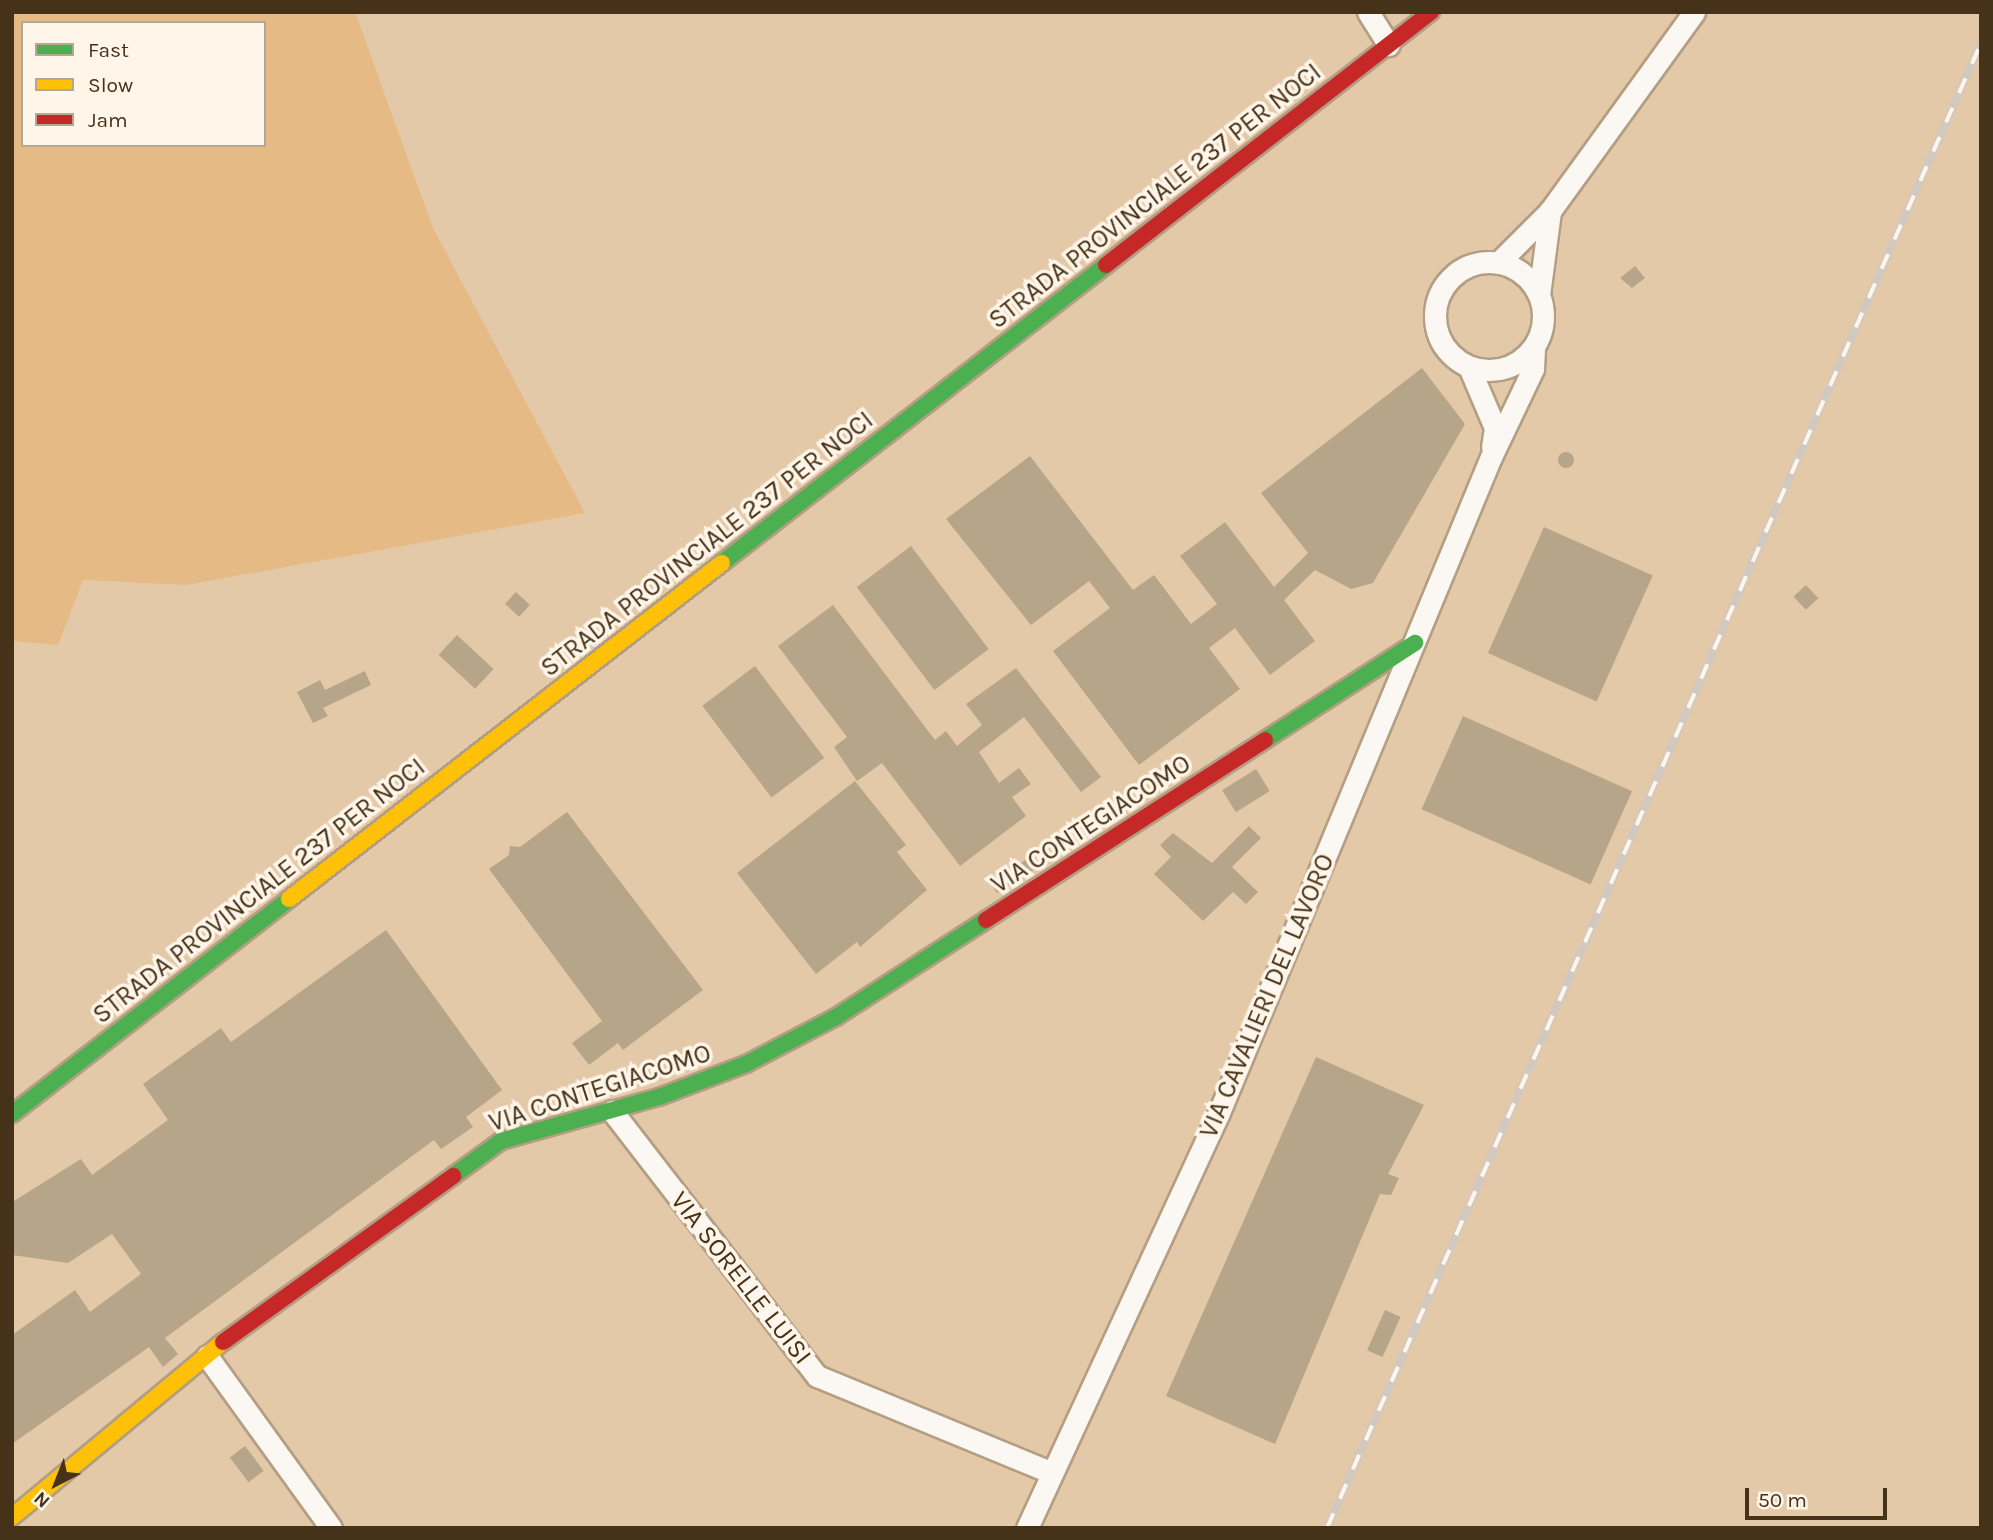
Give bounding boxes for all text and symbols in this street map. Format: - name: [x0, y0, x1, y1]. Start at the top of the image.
- legend: [21, 21, 266, 147]
- text: Fast: [88, 38, 129, 62]
- street label: STRADA PROVINCIALE 237 PER NOCI: [983, 57, 1327, 335]
- text: Slow: [88, 73, 133, 97]
- text: Jam: [88, 108, 128, 132]
- street label: STRADA PROVINCIALE 237 PER NOCI: [535, 405, 879, 683]
- street label: VIA CONTEGIACOMO: [985, 748, 1197, 900]
- street label: STRADA PROVINCIALE 237 PER NOCI: [87, 752, 431, 1030]
- street label: VIA CAVALIERI DEL LAVORO: [1193, 849, 1341, 1143]
- street label: VIA CONTEGIACOMO: [485, 1037, 715, 1139]
- street label: VIA SORELLE LUISI: [664, 1185, 818, 1371]
- north arrow: [21, 1449, 91, 1519]
- scale bar: [1748, 1474, 1890, 1518]
- text: N: [30, 1487, 54, 1512]
- text: 50 m: [1758, 1488, 1807, 1512]

